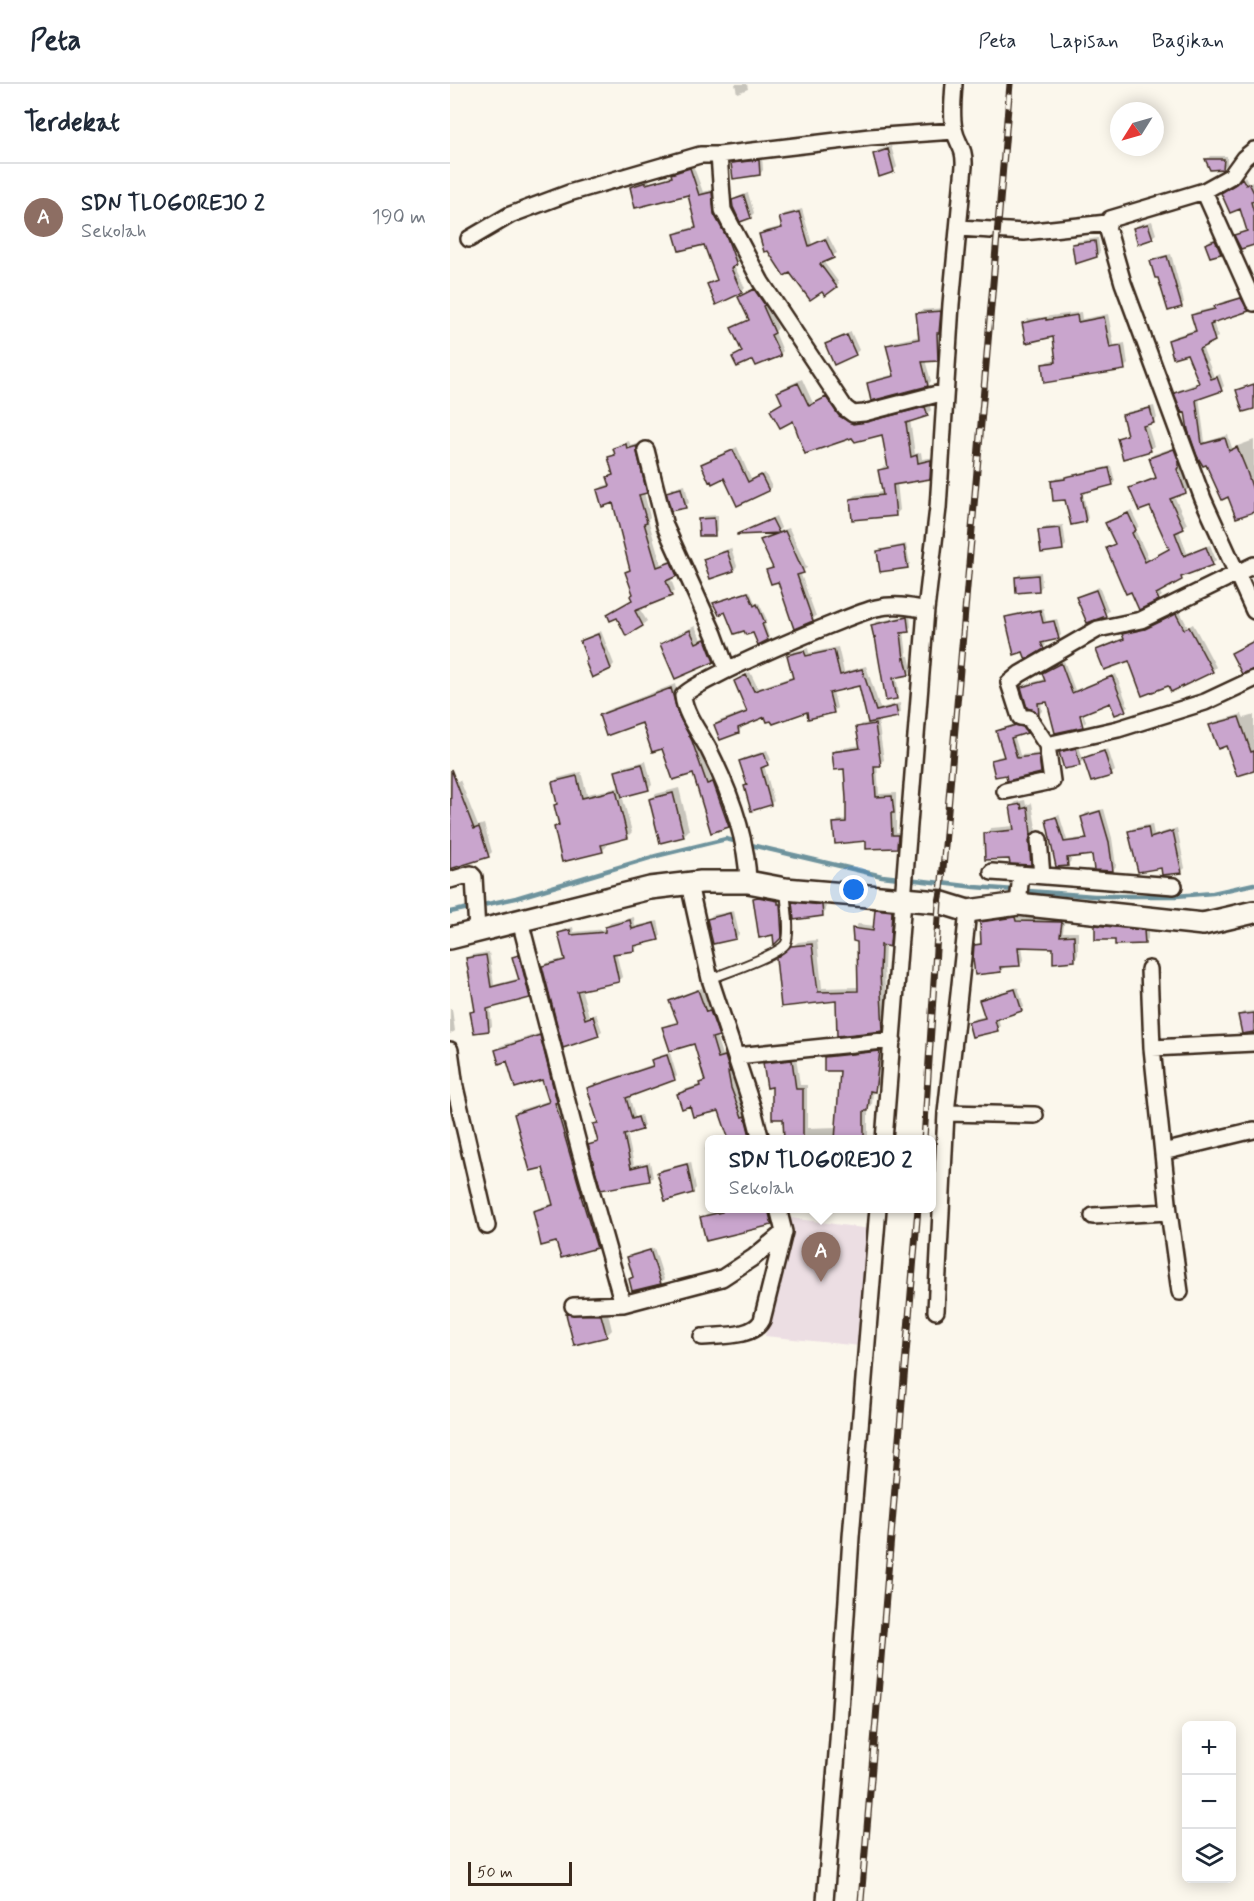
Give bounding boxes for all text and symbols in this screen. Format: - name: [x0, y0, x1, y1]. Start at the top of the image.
- text: Peta: [30, 23, 81, 60]
- text: Peta: [978, 27, 1017, 55]
- text: Lapisan: [1050, 27, 1119, 55]
- text: Bagikan: [1152, 27, 1224, 55]
- north arrow: [1110, 102, 1164, 156]
- text: Terdekat: [24, 106, 120, 140]
- text: SDN TLOGOREJO 2: [81, 190, 265, 218]
- text: A: [37, 204, 50, 231]
- text: 190 m: [372, 204, 426, 231]
- text: Sekolah: [81, 218, 147, 245]
- your location: [839, 875, 868, 904]
- popup: [705, 1135, 936, 1213]
- text: SDN TLOGOREJO 2: [729, 1147, 912, 1175]
- text: Sekolah: [729, 1175, 794, 1202]
- pin: A: [802, 1232, 841, 1282]
- map controls: [1182, 1721, 1236, 1883]
- button: +: [1182, 1721, 1236, 1775]
- button: −: [1182, 1775, 1236, 1829]
- button: layers: [1182, 1829, 1236, 1883]
- scale bar: [468, 1859, 572, 1886]
- text: 50 m: [477, 1862, 513, 1883]

